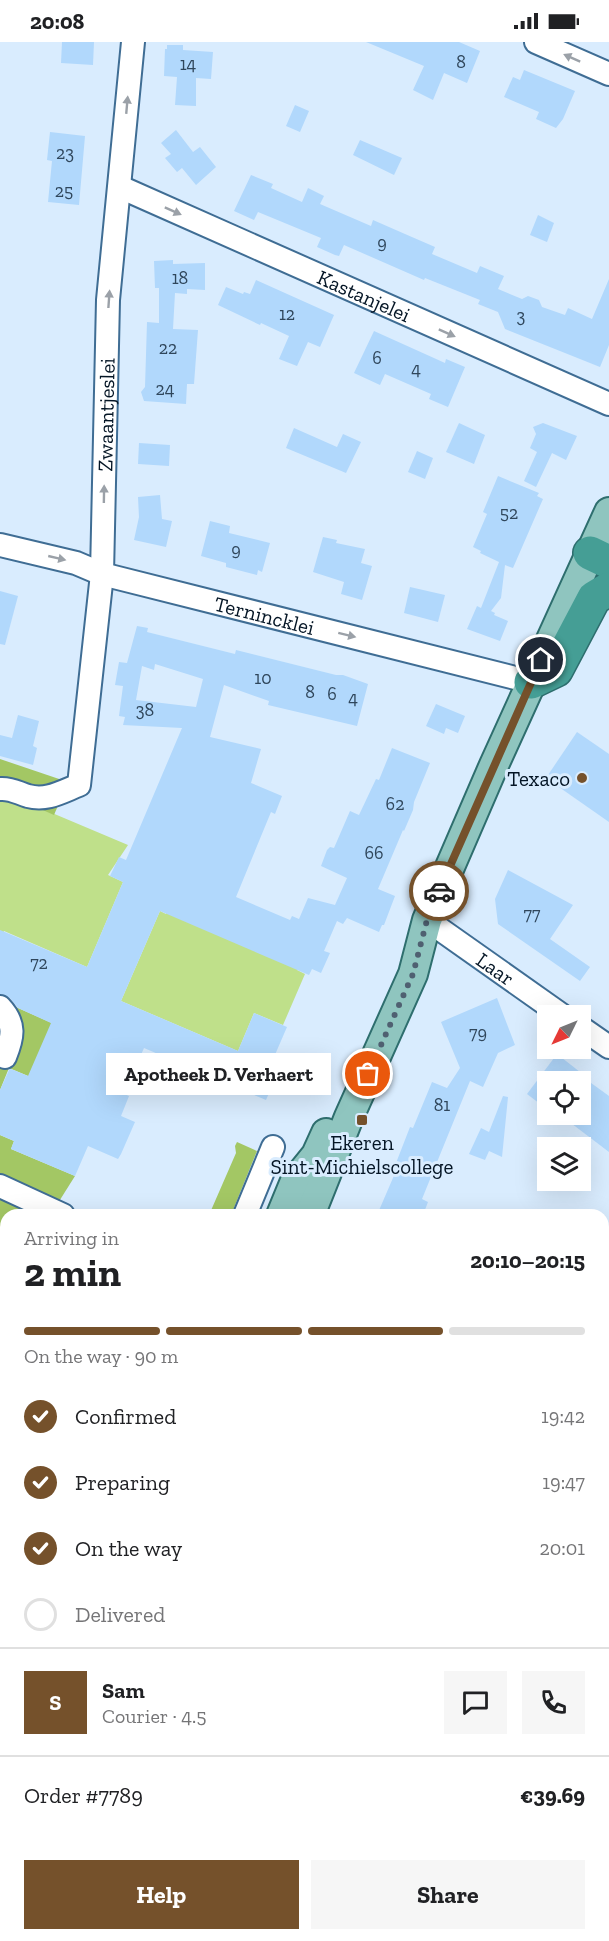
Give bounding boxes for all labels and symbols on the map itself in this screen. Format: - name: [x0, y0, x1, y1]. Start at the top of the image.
- house number: 8: [456, 51, 466, 73]
- house number: 14: [180, 53, 197, 75]
- one-way arrow: [563, 53, 581, 63]
- one-way arrow: [123, 96, 132, 115]
- house number: 23: [56, 142, 74, 164]
- house number: 25: [55, 180, 73, 202]
- one-way arrow: [165, 206, 183, 216]
- house number: 9: [377, 232, 387, 254]
- street label: Kastanjelei: [314, 264, 415, 327]
- house number: 18: [172, 267, 188, 289]
- one-way arrow: [104, 290, 114, 309]
- house number: 12: [279, 303, 295, 325]
- house number: 3: [517, 305, 526, 327]
- one-way arrow: [439, 328, 456, 337]
- house number: 22: [159, 337, 177, 359]
- house number: 6: [372, 347, 382, 369]
- street label: Zwaantjeslei: [92, 358, 119, 472]
- house number: 4: [411, 358, 421, 380]
- house number: 24: [156, 378, 175, 400]
- one-way arrow: [99, 485, 109, 504]
- house number: 52: [500, 502, 518, 524]
- house number: 9: [231, 539, 241, 561]
- one-way arrow: [48, 554, 66, 564]
- street label: Ternincklei: [212, 590, 317, 640]
- one-way arrow: [338, 631, 356, 640]
- pin: [515, 634, 566, 685]
- house number: 10: [254, 667, 272, 689]
- house number: 8: [305, 681, 315, 703]
- house number: 6: [327, 683, 337, 705]
- house number: 4: [348, 687, 358, 709]
- house number: 38: [136, 699, 154, 721]
- place label: Texaco: [507, 766, 570, 791]
- marker: Texaco: [575, 771, 589, 785]
- house number: 62: [386, 793, 404, 815]
- house number: 66: [364, 842, 384, 864]
- courier: [409, 861, 469, 921]
- house number: 77: [524, 903, 541, 925]
- street label: Laar: [472, 947, 519, 990]
- house number: 72: [30, 952, 48, 974]
- north arrow: [537, 1005, 591, 1059]
- house number: 79: [469, 1022, 487, 1044]
- pin: [342, 1048, 393, 1099]
- callout: Apotheek D. Verhaert: [107, 1053, 332, 1095]
- house number: 81: [434, 1094, 450, 1116]
- marker: Ekeren Sint-Michielscollege: [355, 1113, 369, 1127]
- place label: Ekeren Sint-Michielscollege: [271, 1130, 454, 1179]

